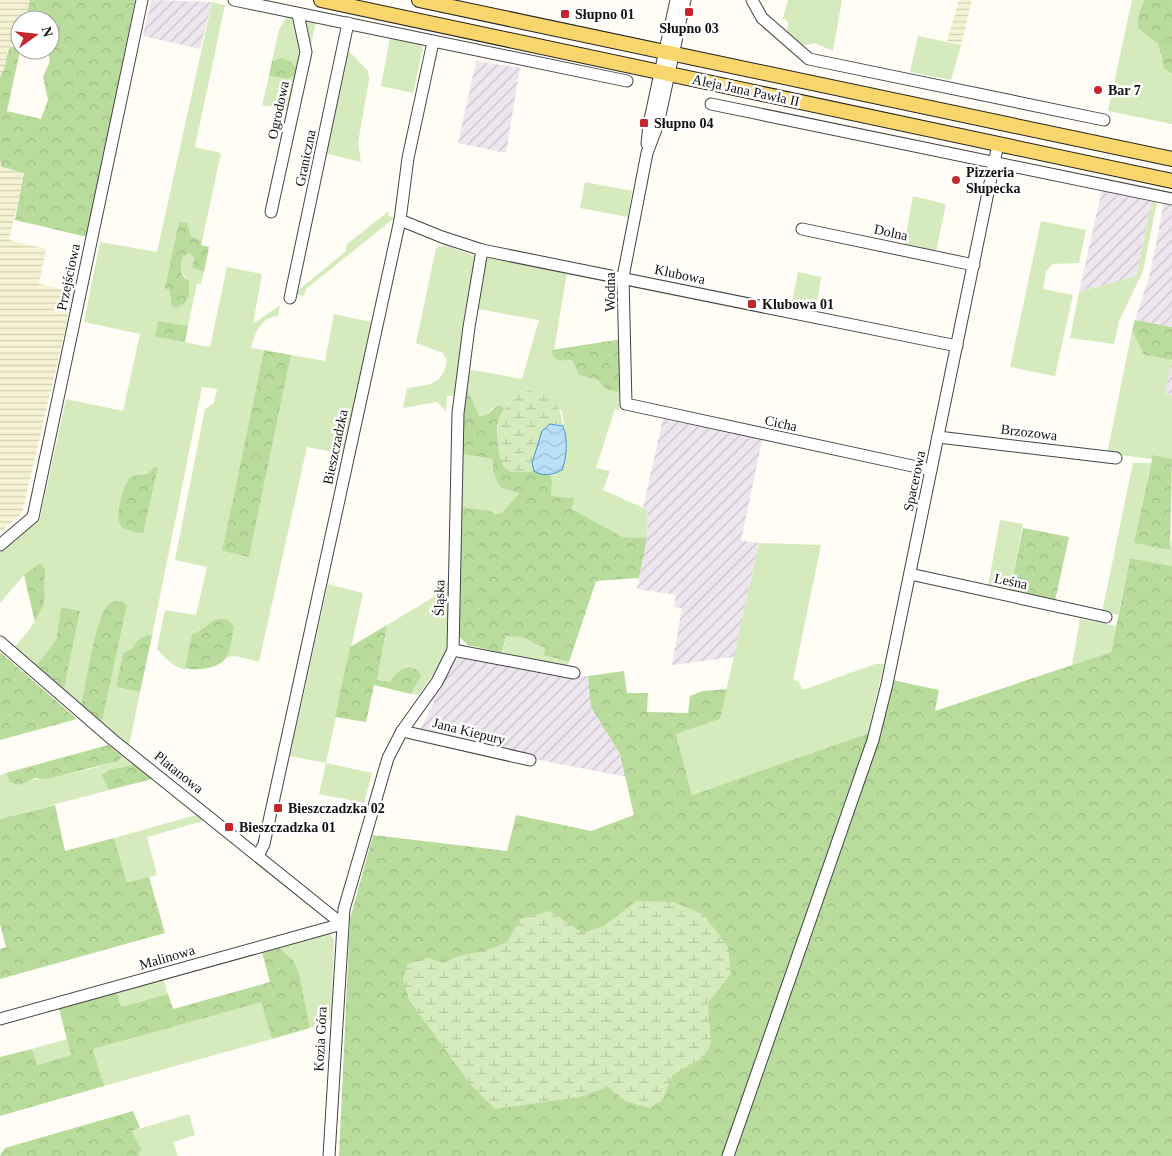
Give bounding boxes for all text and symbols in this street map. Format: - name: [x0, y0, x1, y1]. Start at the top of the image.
- marker: Słupno 03: [683, 6, 695, 18]
- place label: Słupno 01: [575, 7, 635, 22]
- marker: Słupno 01: [559, 8, 571, 20]
- north arrow: [10, 10, 60, 60]
- place label: Słupno 03: [659, 21, 719, 36]
- text: N: [39, 25, 56, 39]
- street label: Aleja Jana Pawła II: [691, 72, 801, 109]
- street label: Ogrodowa: [265, 79, 292, 141]
- place label: Bar 7: [1108, 83, 1141, 98]
- marker: Bar 7: [1092, 84, 1104, 96]
- place label: Słupno 04: [654, 116, 714, 131]
- marker: Słupno 04: [638, 117, 650, 129]
- street label: Graniczna: [292, 128, 319, 188]
- place label: Pizzeria Słupecka: [966, 165, 1020, 196]
- marker: Pizzeria Słupecka: [950, 174, 962, 186]
- street label: Dolna: [873, 222, 910, 244]
- street label: Przejściowa: [54, 242, 83, 312]
- street label: Klubowa: [653, 262, 707, 287]
- street label: Wodna: [603, 272, 618, 312]
- place label: Klubowa 01: [762, 297, 834, 312]
- marker: Klubowa 01: [746, 298, 758, 310]
- street label: Bieszczadzka: [320, 408, 351, 486]
- street label: Cicha: [763, 413, 799, 434]
- street label: Brzozowa: [1000, 422, 1059, 443]
- street label: Spacerowa: [901, 449, 928, 513]
- street label: Leśna: [993, 571, 1030, 592]
- street label: Śląska: [431, 579, 447, 616]
- street label: Jana Kiepury: [431, 715, 507, 748]
- street label: Platanowa: [151, 748, 207, 797]
- place label: Bieszczadzka 02: [288, 801, 385, 816]
- marker: Bieszczadzka 02: [272, 802, 284, 814]
- place label: Bieszczadzka 01: [239, 820, 336, 835]
- marker: Bieszczadzka 01: [223, 821, 235, 833]
- street label: Malinowa: [138, 942, 197, 973]
- street label: Kozia Góra: [311, 1005, 330, 1072]

